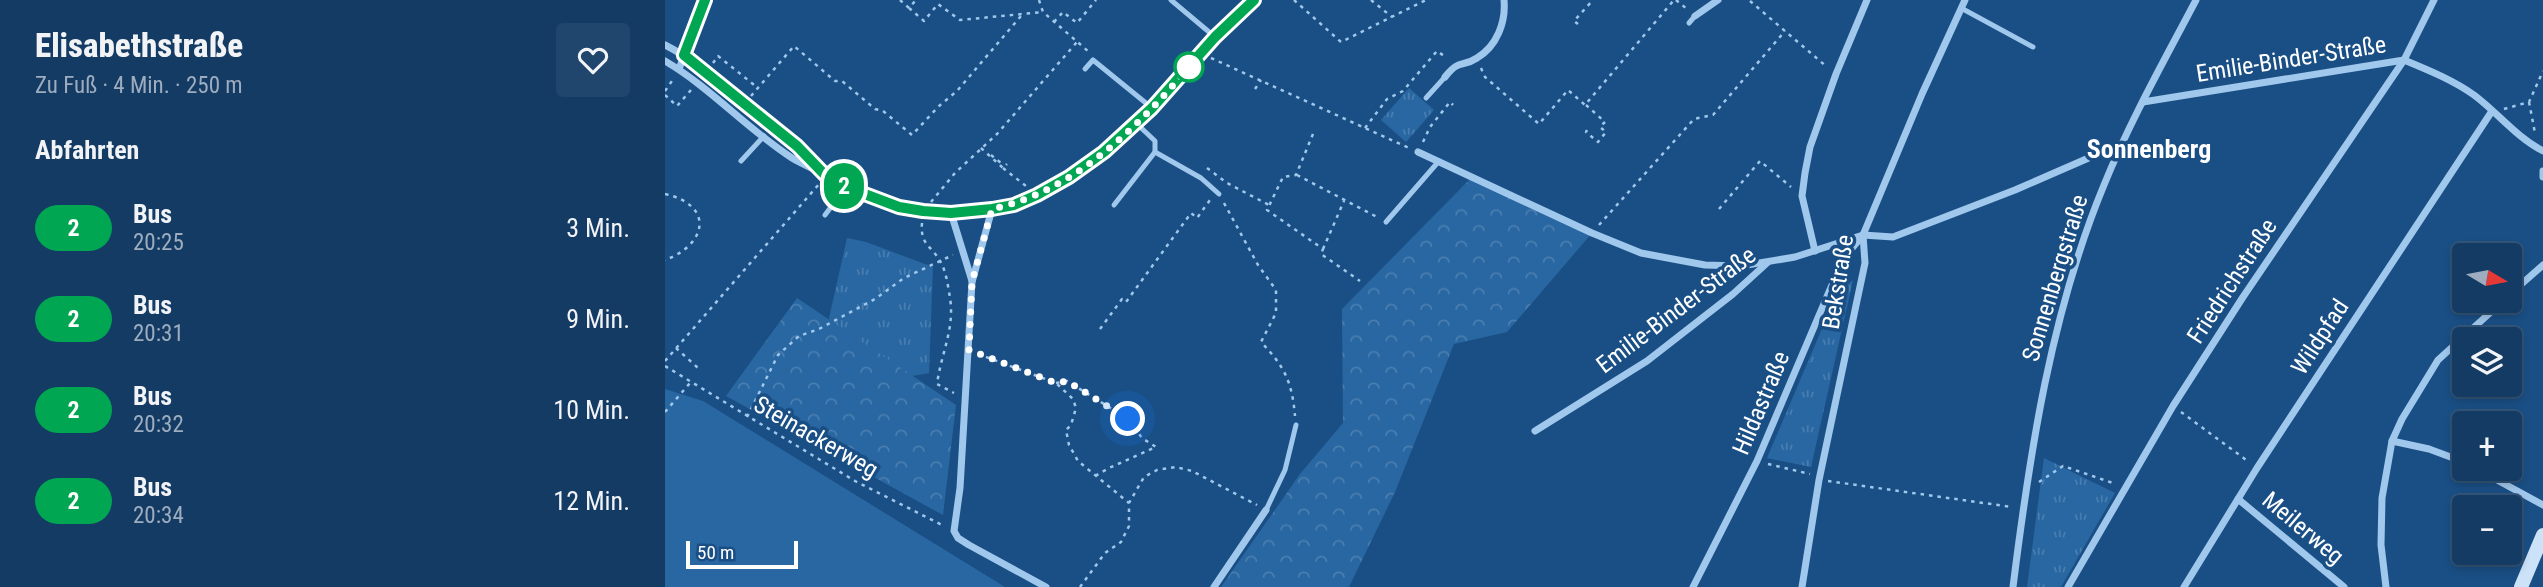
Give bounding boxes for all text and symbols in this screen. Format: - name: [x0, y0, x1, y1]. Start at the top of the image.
- button: heart: [556, 23, 630, 97]
- text: Elisabethstraße: [35, 26, 243, 65]
- street label: Emilie-Binder-Straße: [2194, 30, 2388, 88]
- unlabelled marker: [1174, 52, 1204, 82]
- text: Zu Fuß · 4 Min. · 250 m: [35, 72, 243, 99]
- district label: Sonnenberg: [2087, 134, 2211, 164]
- text: Abfahrten: [35, 135, 139, 165]
- line badge: 2: [821, 163, 867, 209]
- text: 2: [838, 172, 850, 200]
- street label: Sonnenbergstraße: [2016, 191, 2094, 365]
- text: Bus: [133, 199, 172, 229]
- text: 3 Min.: [566, 213, 630, 243]
- street label: Friedrichstraße: [2181, 213, 2283, 349]
- text: 2: [67, 214, 80, 242]
- text: 20:25: [133, 229, 184, 256]
- street label: Bekstraße: [1817, 233, 1859, 331]
- street label: Emilie-Binder-Straße: [1591, 241, 1761, 379]
- north arrow: [2452, 243, 2522, 313]
- map controls: [2452, 243, 2522, 565]
- text: Bus: [133, 290, 172, 320]
- street label: Wildpfad: [2285, 294, 2355, 380]
- text: 9 Min.: [566, 304, 630, 334]
- text: 2: [67, 305, 80, 333]
- text: 20:31: [133, 320, 184, 347]
- button: layers: [2452, 327, 2522, 397]
- street label: Hildastraße: [1727, 347, 1795, 459]
- text: Bus: [133, 381, 172, 411]
- street label: Steinackerweg: [749, 390, 883, 484]
- text: 10 Min.: [553, 395, 630, 425]
- text: 2: [67, 396, 80, 424]
- your location: [1110, 401, 1145, 436]
- text: 20:32: [133, 411, 184, 438]
- button: +: [2452, 411, 2522, 481]
- text: Bus: [133, 472, 172, 502]
- text: 12 Min.: [553, 486, 630, 516]
- street label: Meilerweg: [2257, 486, 2349, 570]
- text: 2: [67, 487, 80, 515]
- button: −: [2452, 495, 2522, 565]
- text: 20:34: [133, 502, 184, 529]
- scale bar: [686, 538, 798, 570]
- text: 50 m: [697, 541, 734, 564]

